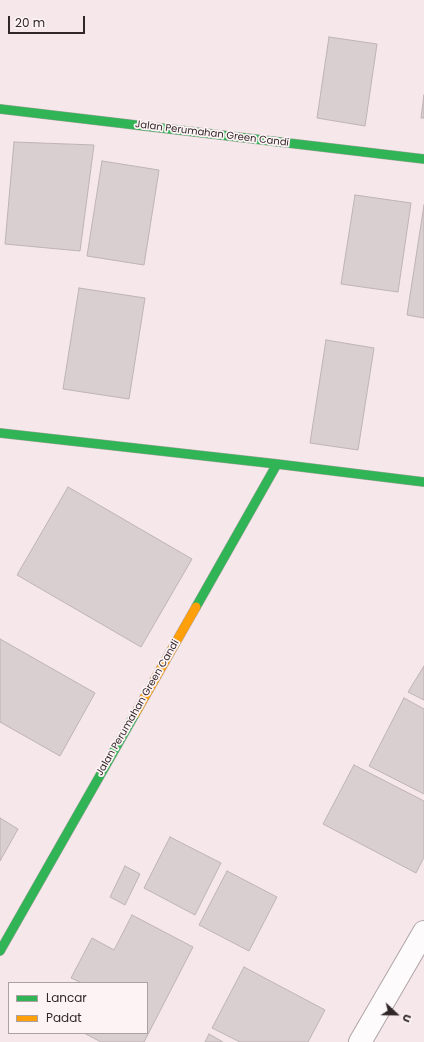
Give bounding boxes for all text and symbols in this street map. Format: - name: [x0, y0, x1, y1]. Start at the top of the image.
- scale bar: [10, 8, 87, 34]
- text: 20 m: [15, 14, 45, 31]
- street label: Jalan Perumahan Green Candi: [134, 119, 290, 149]
- street label: Jalan Perumahan Green Candi: [94, 638, 182, 778]
- legend: [8, 982, 148, 1034]
- text: Lancar: [46, 989, 87, 1006]
- north arrow: [376, 994, 416, 1034]
- text: Padat: [46, 1009, 82, 1026]
- text: U: [398, 1012, 416, 1025]

